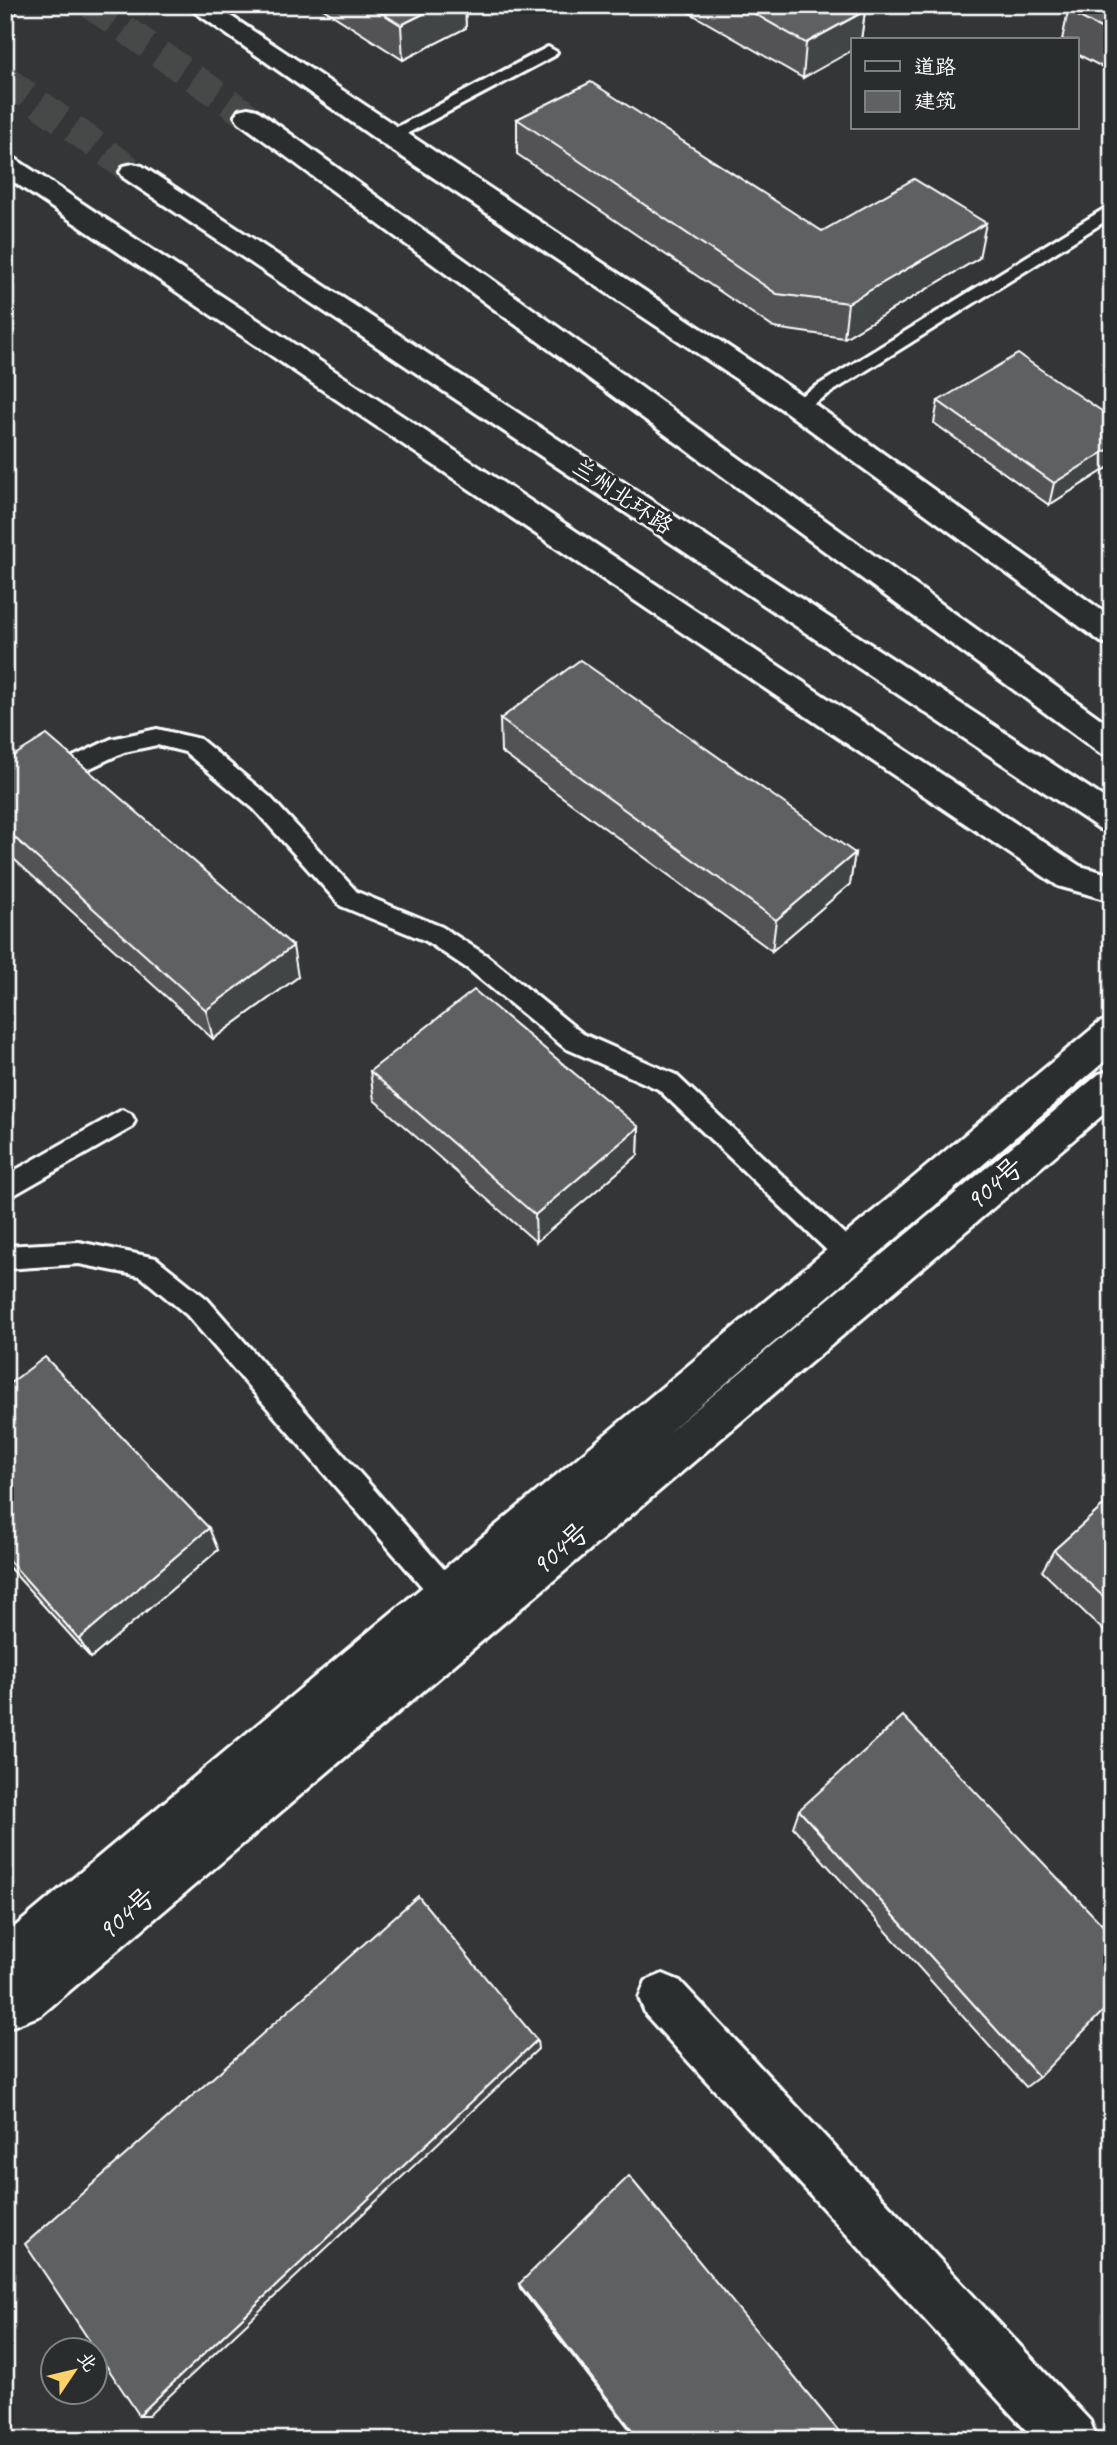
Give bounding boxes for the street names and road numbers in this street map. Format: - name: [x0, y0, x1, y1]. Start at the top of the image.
- street label: 兰州北环路: [567, 452, 678, 541]
- street label: 904号: [958, 1149, 1031, 1218]
- street label: 904号: [524, 1514, 597, 1583]
- street label: 904号: [90, 1879, 163, 1948]

